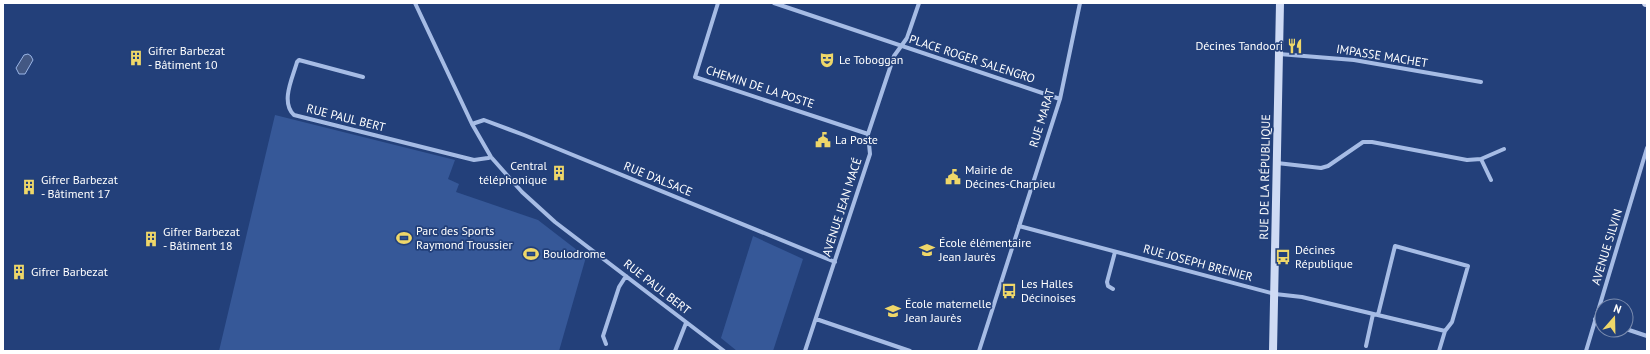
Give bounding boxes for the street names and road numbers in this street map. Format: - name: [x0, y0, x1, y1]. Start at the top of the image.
- street label: PLACE ROGER SALENGRO: [907, 31, 1037, 86]
- street label: IMPASSE MACHET: [1335, 41, 1429, 70]
- street label: CHEMIN DE LA POSTE: [704, 62, 816, 111]
- street label: RUE MARAT: [1025, 86, 1058, 149]
- street label: RUE PAUL BERT: [305, 100, 387, 135]
- street label: RUE DE LA RÉPUBLIQUE: [1256, 114, 1273, 240]
- street label: AVENUE JEAN MACÉ: [818, 156, 865, 258]
- street label: RUE D'ALSACE: [622, 158, 695, 199]
- street label: AVENUE SILVIN: [1588, 207, 1625, 287]
- street label: RUE JOSEPH BRENIER: [1142, 241, 1255, 284]
- street label: RUE PAUL BERT: [621, 256, 694, 318]

